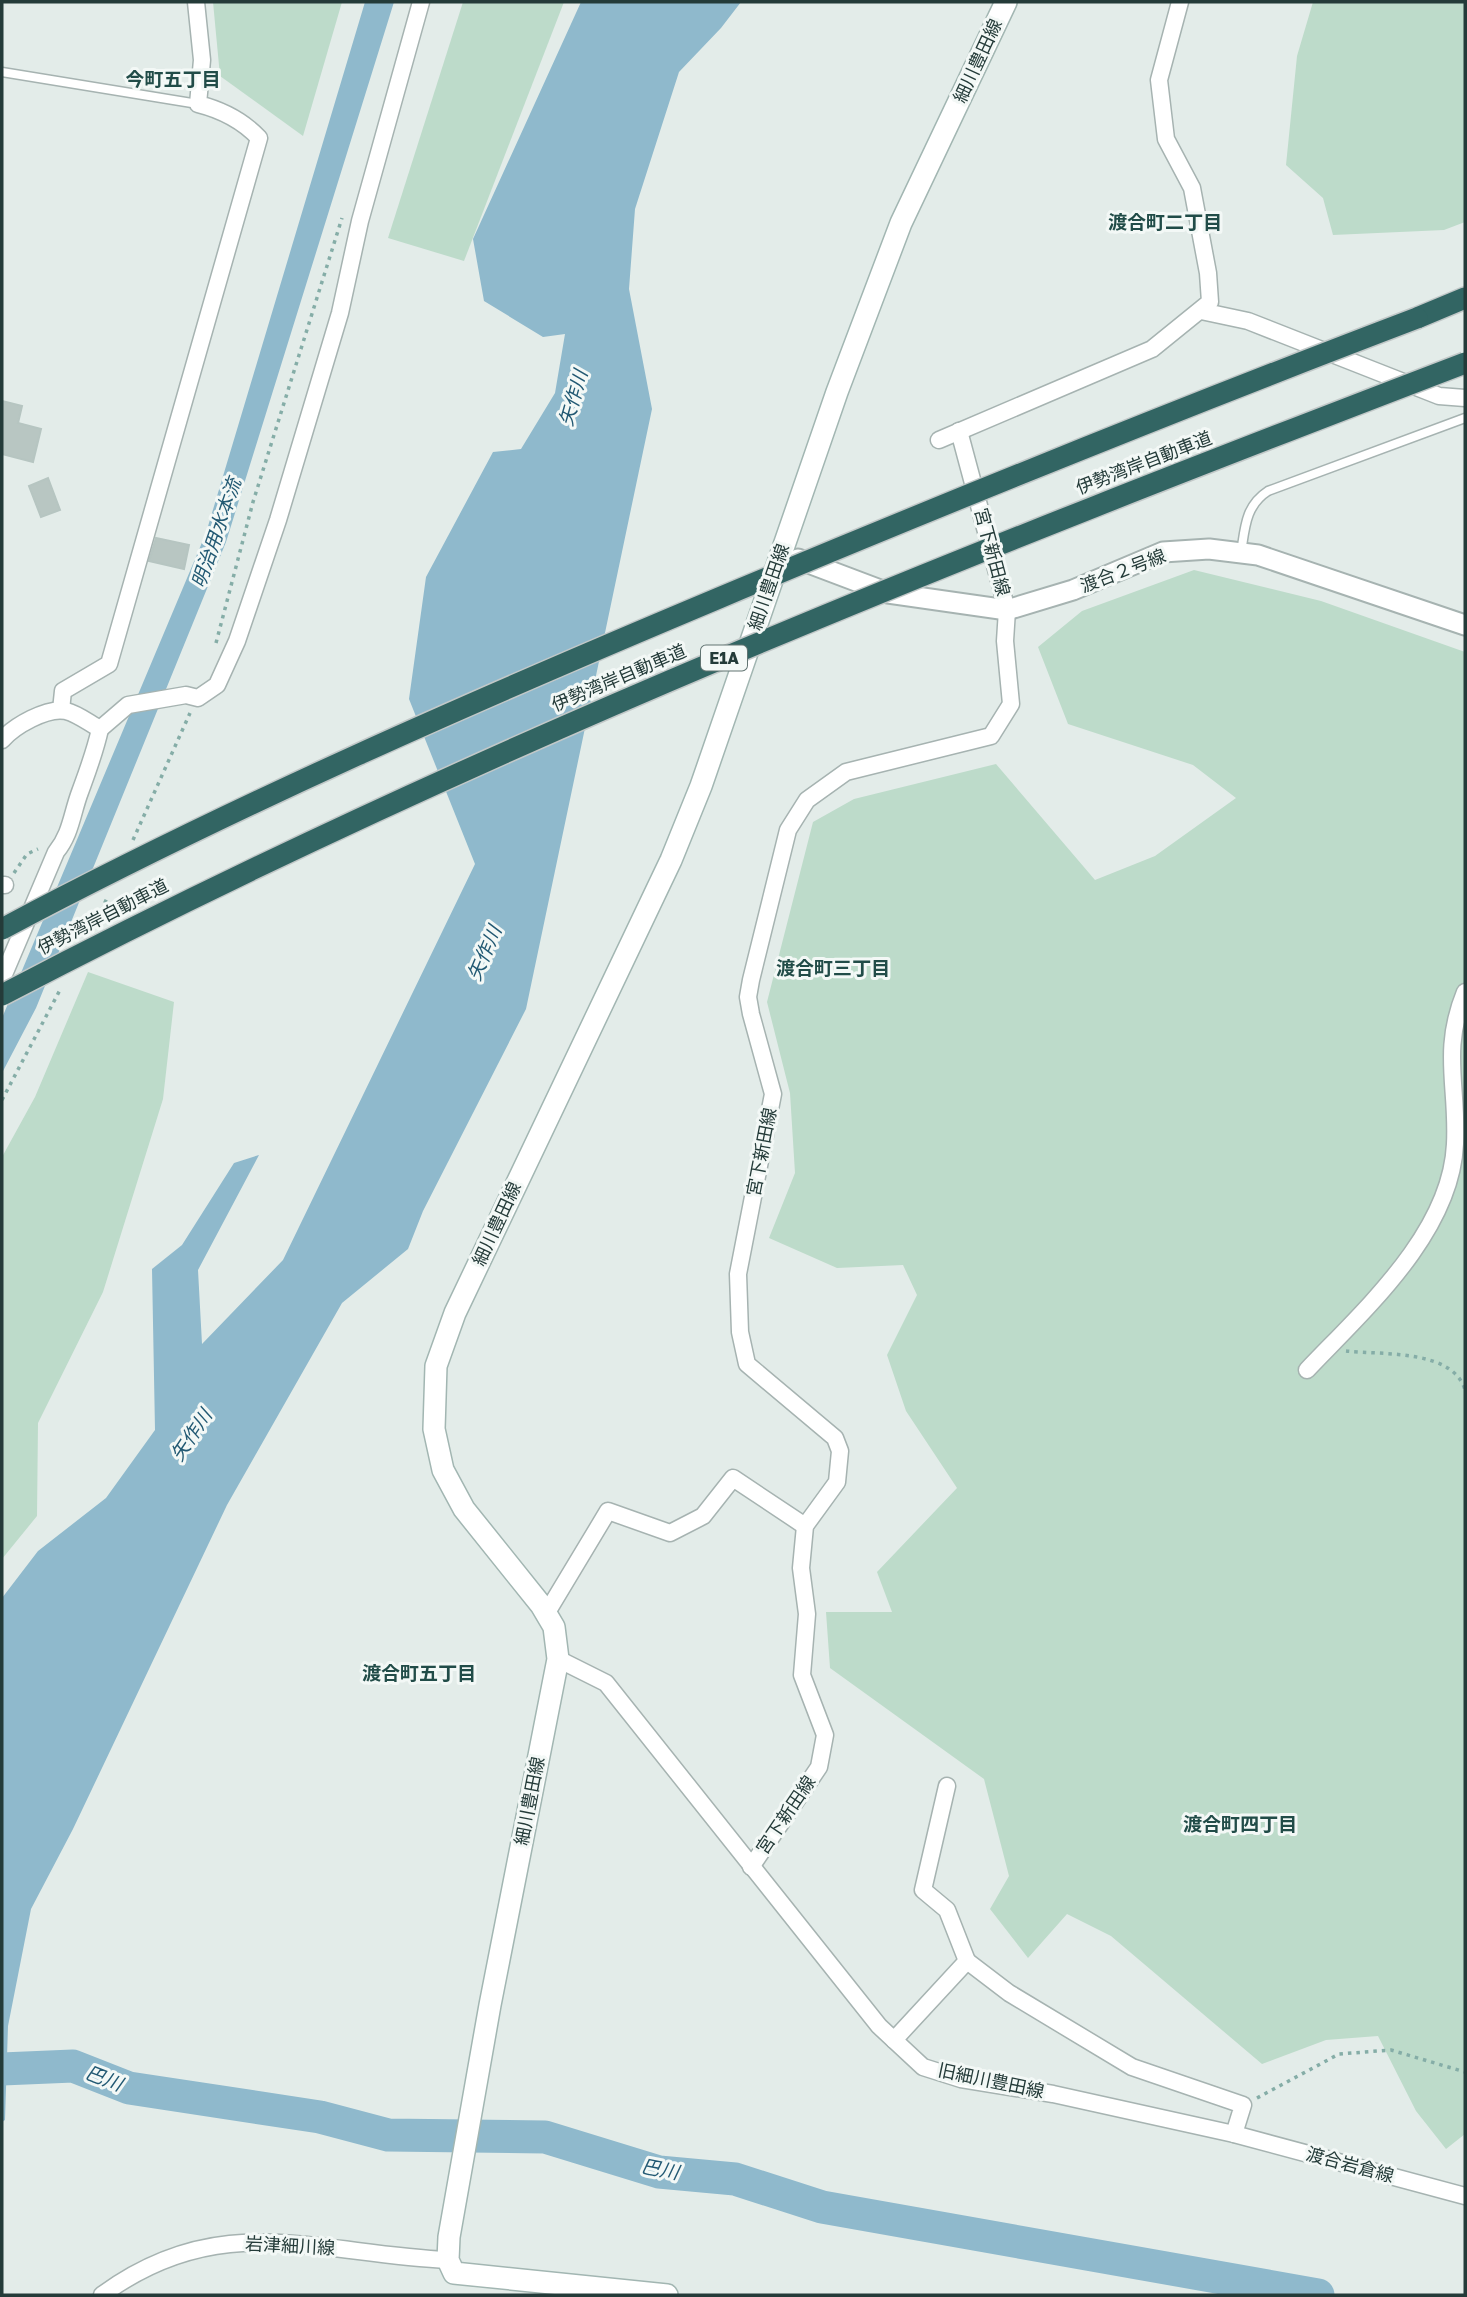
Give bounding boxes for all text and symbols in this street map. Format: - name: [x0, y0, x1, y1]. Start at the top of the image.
- street label: 細川豊田線: [948, 15, 1006, 106]
- district label: 今町五丁目: [125, 67, 221, 90]
- district label: 渡合町二丁目: [1108, 210, 1222, 233]
- water label: 矢作川: [554, 365, 592, 428]
- street label: 伊勢湾岸自動車道: [1072, 426, 1215, 498]
- water label: 明治用水本流: [186, 472, 246, 590]
- street label: 宮下新田線: [971, 505, 1015, 598]
- street label: 細川豊田線: [743, 541, 793, 633]
- street label: 渡合２号線: [1077, 544, 1169, 596]
- street label: 伊勢湾岸自動車道: [548, 639, 689, 715]
- road number: E1A: [701, 646, 747, 670]
- street label: 伊勢湾岸自動車道: [33, 874, 172, 959]
- water label: 矢作川: [462, 920, 506, 984]
- district label: 渡合町三丁目: [776, 956, 890, 979]
- street label: 宮下新田線: [742, 1106, 780, 1198]
- street label: 細川豊田線: [467, 1178, 525, 1269]
- water label: 矢作川: [165, 1403, 217, 1465]
- district label: 渡合町五丁目: [362, 1661, 476, 1684]
- street label: 細川豊田線: [510, 1755, 548, 1847]
- street label: 宮下新田線: [751, 1771, 819, 1858]
- district label: 渡合町四丁目: [1183, 1812, 1297, 1835]
- street label: 旧細川豊田線: [936, 2058, 1046, 2102]
- water label: 巴川: [82, 2060, 128, 2096]
- street label: 渡合岩倉線: [1304, 2142, 1397, 2186]
- water label: 巴川: [639, 2154, 683, 2184]
- street label: 岩津細川線: [245, 2232, 336, 2258]

